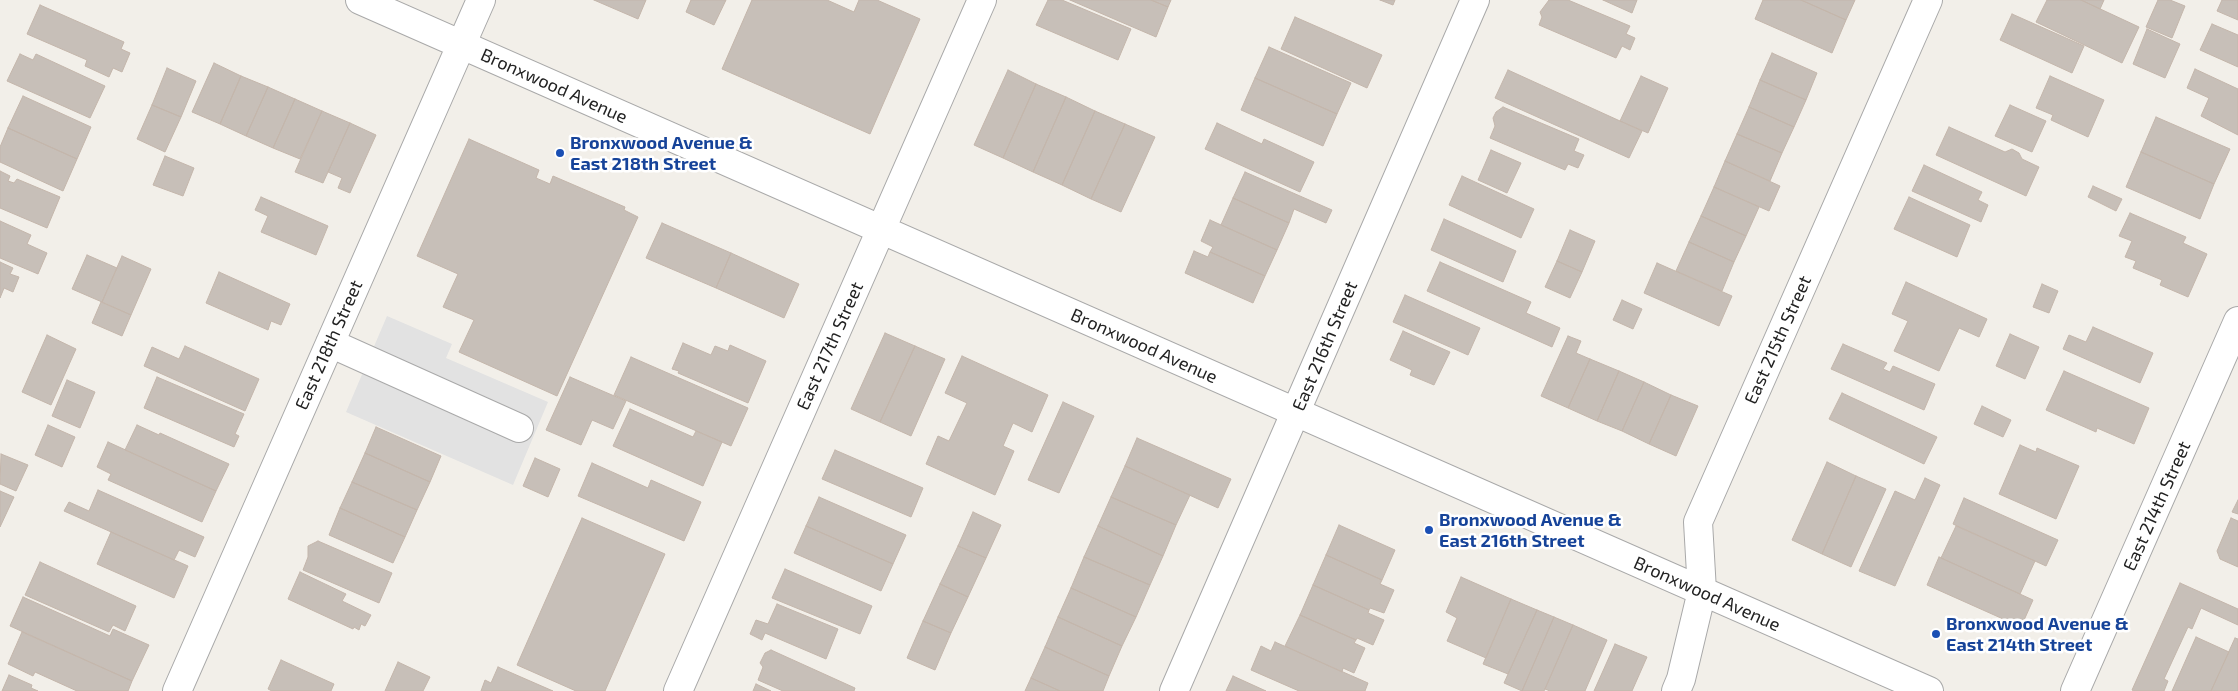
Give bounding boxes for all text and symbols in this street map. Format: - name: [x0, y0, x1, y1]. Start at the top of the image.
- street label: Bronxwood Avenue: [477, 44, 631, 128]
- place label: Bronxwood Avenue & East 218th Street: [570, 132, 753, 174]
- marker: Bronxwood Avenue & East 218th Street: [554, 147, 566, 159]
- street label: East 215th Street: [1740, 272, 1816, 408]
- street label: East 218th Street: [291, 277, 367, 413]
- street label: East 216th Street: [1288, 278, 1362, 414]
- street label: East 217th Street: [792, 279, 868, 413]
- street label: Bronxwood Avenue: [1067, 304, 1221, 388]
- street label: East 214th Street: [2119, 438, 2195, 574]
- place label: Bronxwood Avenue & East 216th Street: [1439, 509, 1622, 552]
- marker: Bronxwood Avenue & East 216th Street: [1423, 524, 1435, 536]
- street label: Bronxwood Avenue: [1630, 552, 1784, 636]
- place label: Bronxwood Avenue & East 214th Street: [1946, 613, 2129, 656]
- marker: Bronxwood Avenue & East 214th Street: [1930, 628, 1942, 640]

